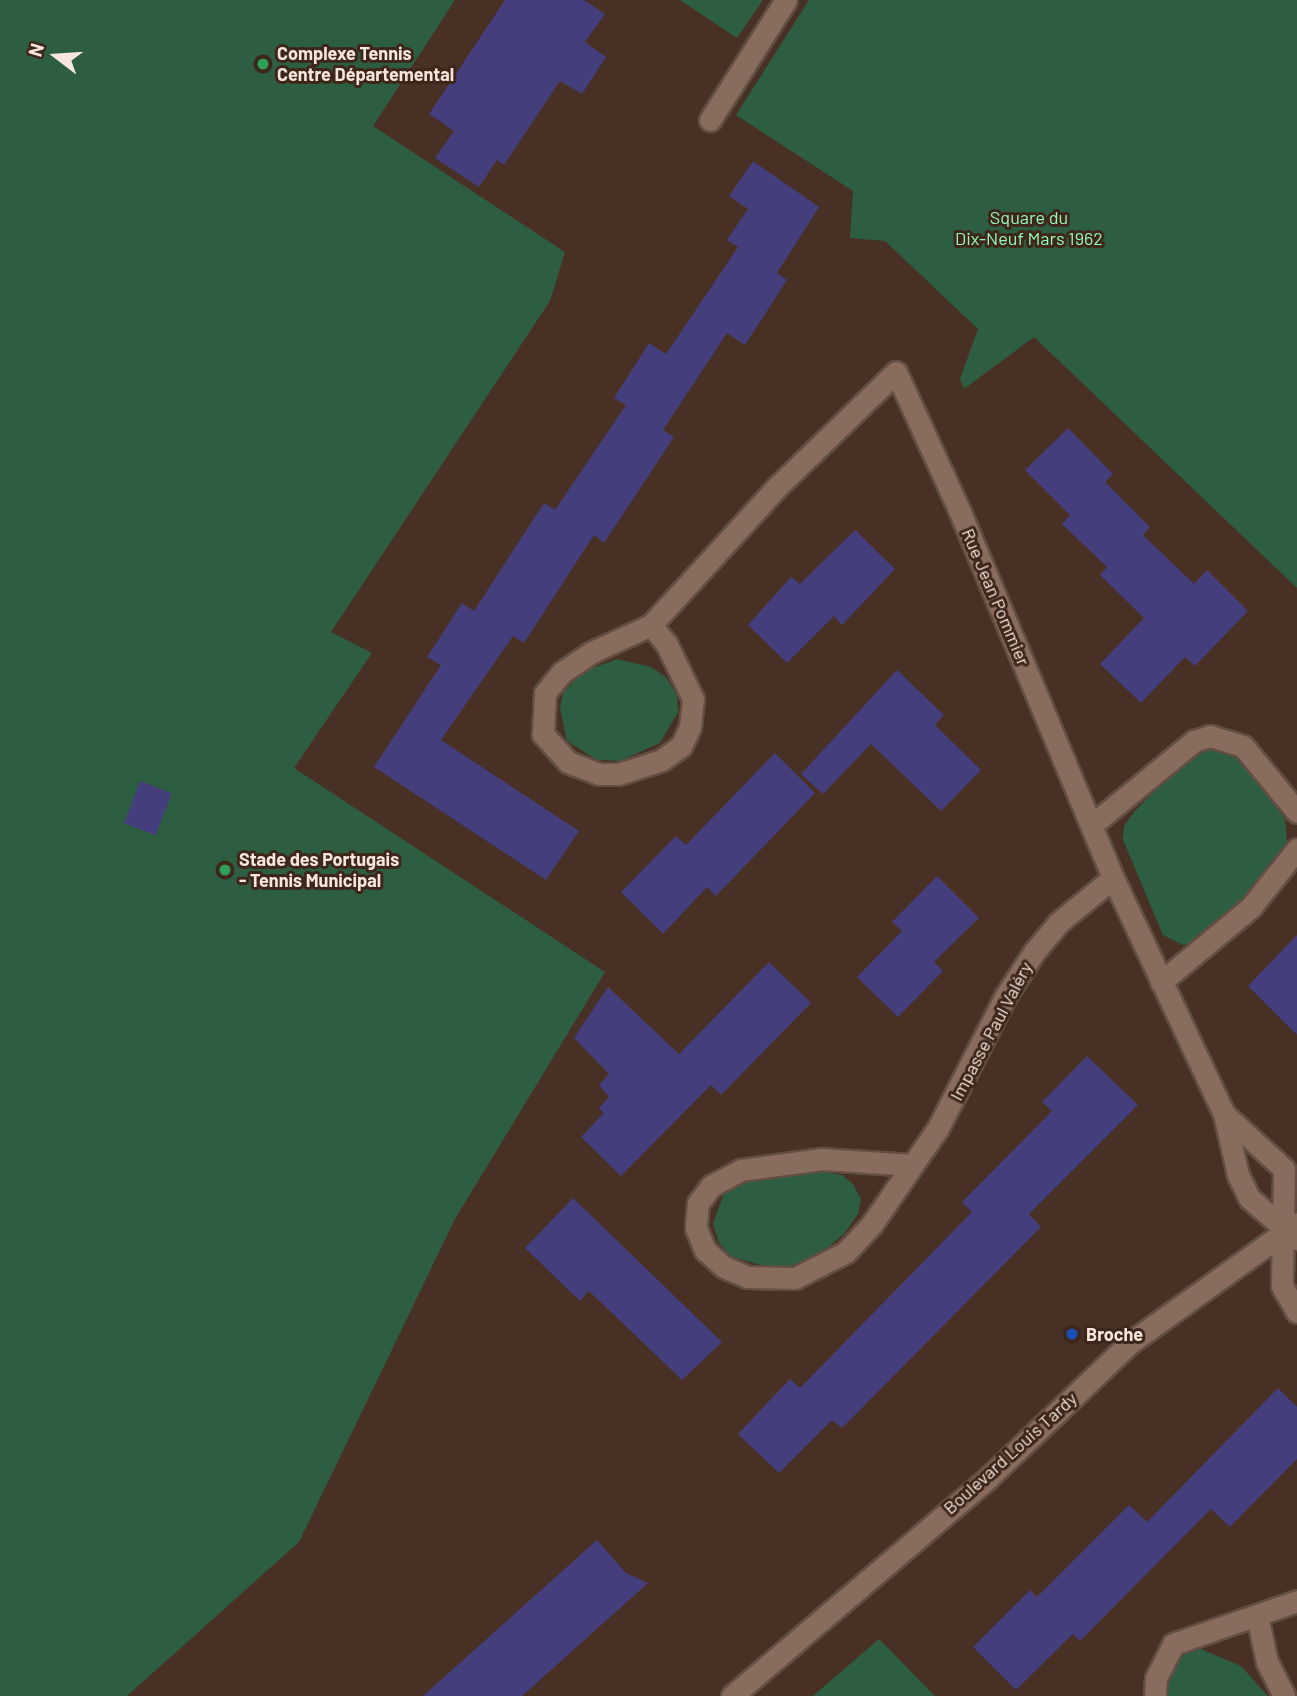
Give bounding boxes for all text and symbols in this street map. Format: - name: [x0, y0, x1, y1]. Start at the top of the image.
- north arrow: [21, 21, 91, 91]
- text: N: [23, 40, 48, 59]
- place label: Complexe Tennis Centre Départemental: [277, 43, 454, 86]
- marker: Complexe Tennis Centre Départemental: [255, 56, 271, 72]
- park label: Square du Dix-Neuf Mars 1962: [955, 207, 1103, 249]
- street label: Rue Jean Pommier: [957, 525, 1035, 669]
- place label: Stade des Portugais - Tennis Municipal: [239, 849, 399, 892]
- marker: Stade des Portugais - Tennis Municipal: [217, 862, 233, 878]
- street label: Impasse Paul Valéry: [945, 958, 1037, 1104]
- place label: Broche: [1086, 1323, 1143, 1345]
- marker: Broche: [1064, 1326, 1080, 1342]
- street label: Boulevard Louis Tardy: [939, 1387, 1081, 1519]

